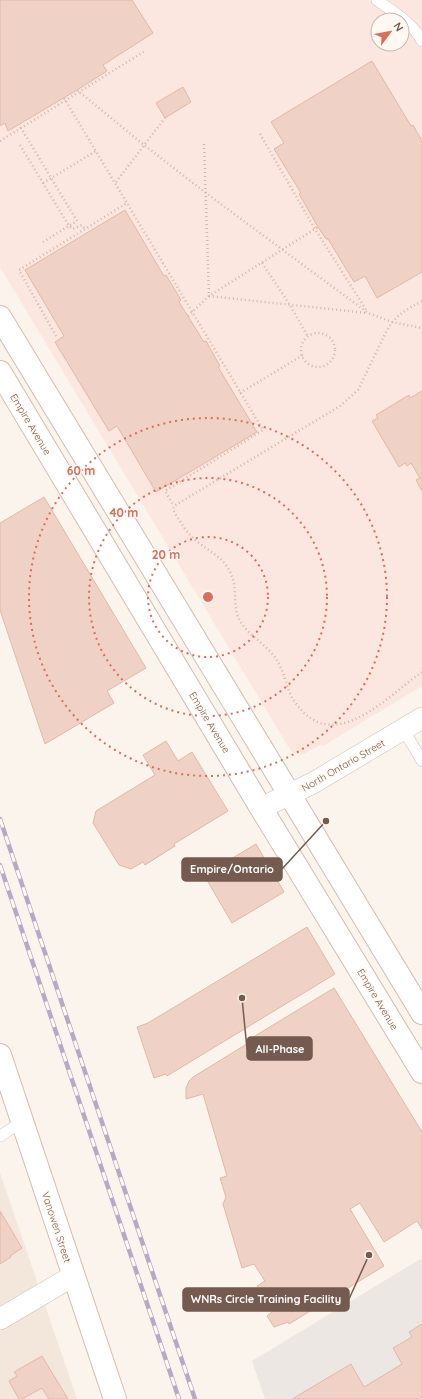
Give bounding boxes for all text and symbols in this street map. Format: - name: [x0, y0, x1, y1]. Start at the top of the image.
- north arrow: [370, 12, 410, 52]
- text: N: [390, 20, 407, 34]
- street label: Empire Avenue: [7, 391, 54, 458]
- text: 60 m: [67, 463, 95, 478]
- text: 40 m: [110, 505, 138, 520]
- text: 20 m: [152, 547, 180, 562]
- centre of rings: [201, 590, 215, 604]
- street label: Empire Avenue: [186, 689, 233, 756]
- street label: North Ontario Street: [299, 736, 388, 795]
- callout: Empire/Ontario: [182, 858, 282, 881]
- text: Empire/Ontario: [190, 862, 274, 876]
- street label: Empire Avenue: [354, 966, 401, 1033]
- callout: All-Phase: [247, 1037, 312, 1060]
- text: All-Phase: [255, 1042, 305, 1056]
- street label: Vanowen Street: [39, 1190, 74, 1265]
- callout: WNRs Circle Training Facility: [183, 1288, 349, 1311]
- text: WNRs Circle Training Facility: [191, 1292, 341, 1306]

